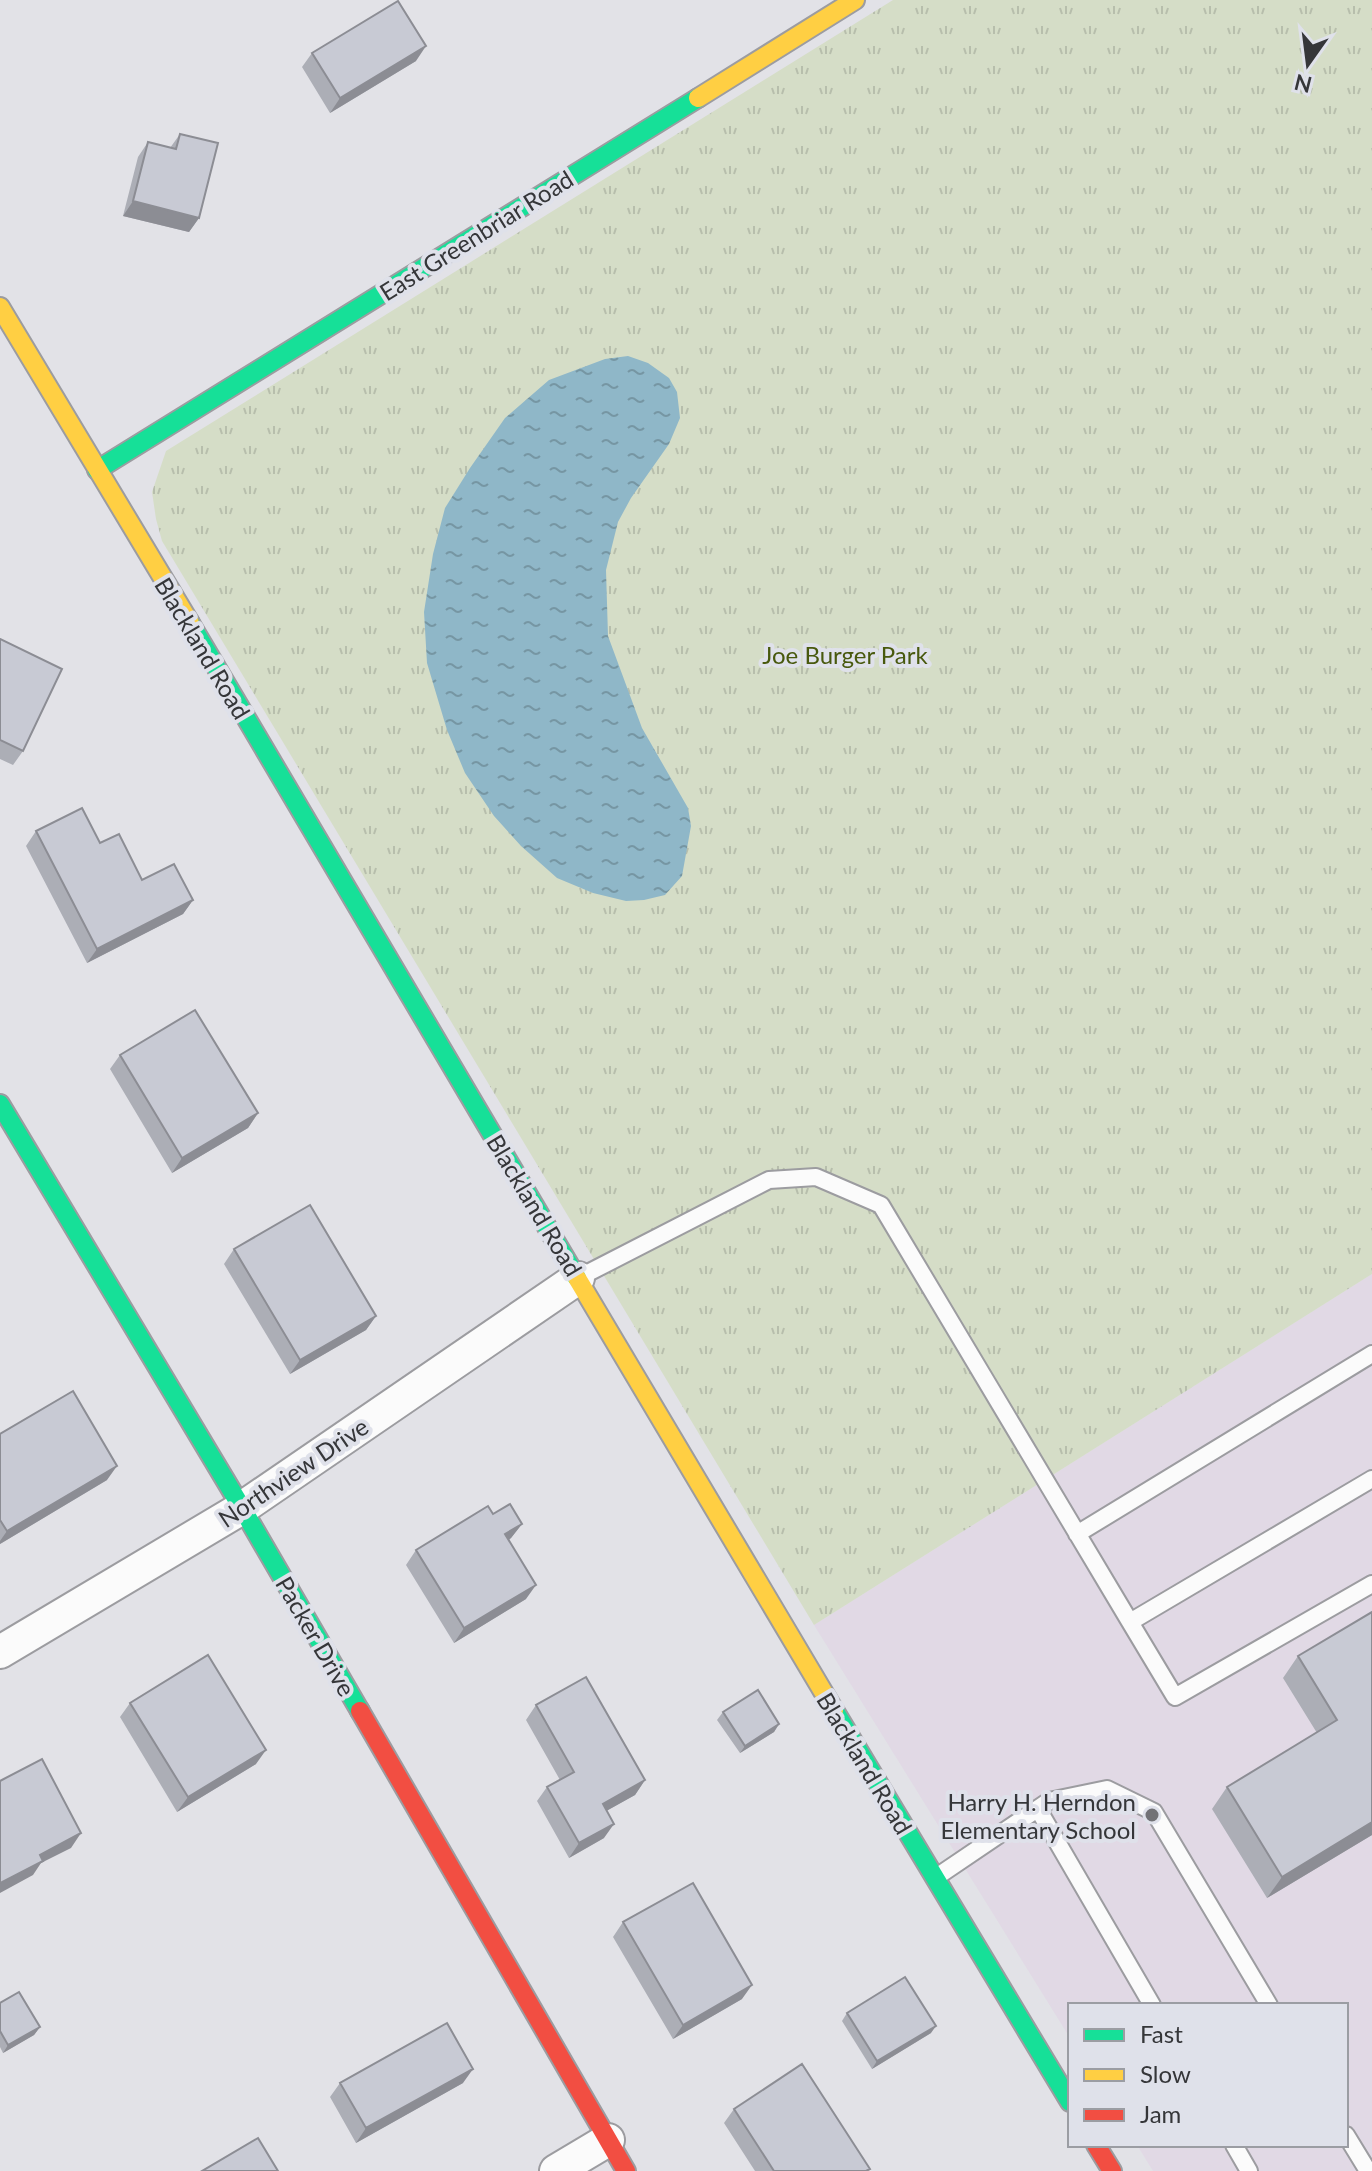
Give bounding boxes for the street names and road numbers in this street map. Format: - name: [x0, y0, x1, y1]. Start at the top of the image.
- street label: East Greenbriar Road: [374, 164, 578, 306]
- street label: Blackland Road: [149, 572, 257, 724]
- street label: Blackland Road: [481, 1129, 589, 1281]
- street label: Northview Drive: [213, 1411, 373, 1533]
- street label: Packer Drive: [270, 1571, 362, 1701]
- street label: Blackland Road: [811, 1687, 919, 1839]

